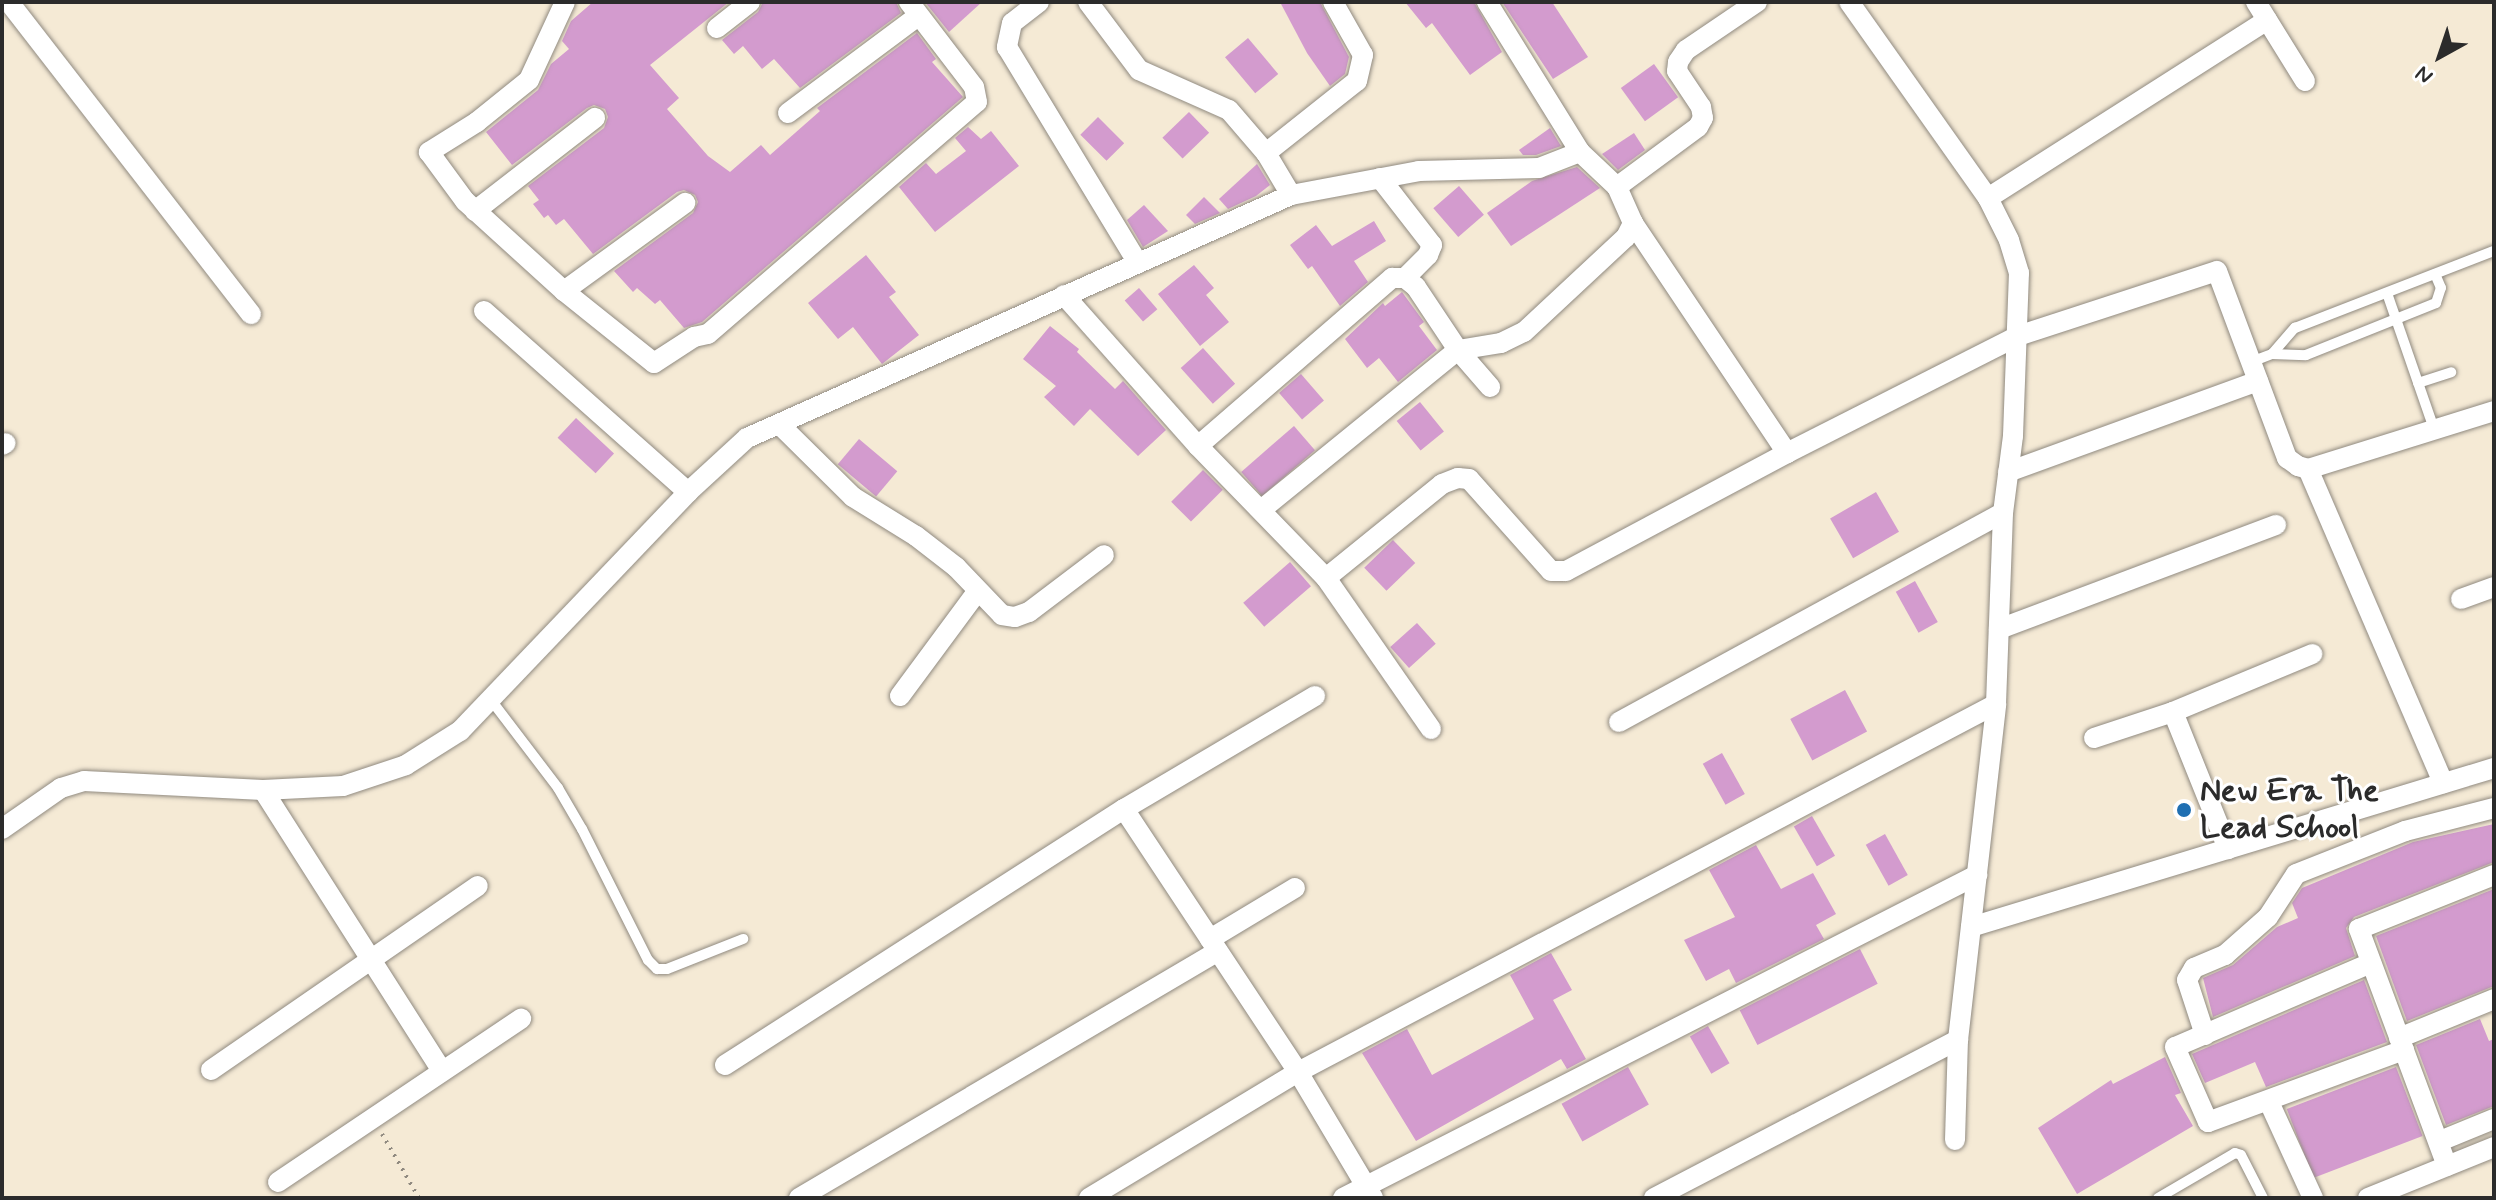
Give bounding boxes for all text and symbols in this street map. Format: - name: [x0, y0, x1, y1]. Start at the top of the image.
- north arrow: [2400, 16, 2480, 96]
- text: N: [2410, 59, 2439, 90]
- place label: New Era The Lead School: [2200, 773, 2370, 848]
- marker: New Era The Lead School: [2175, 801, 2193, 819]

